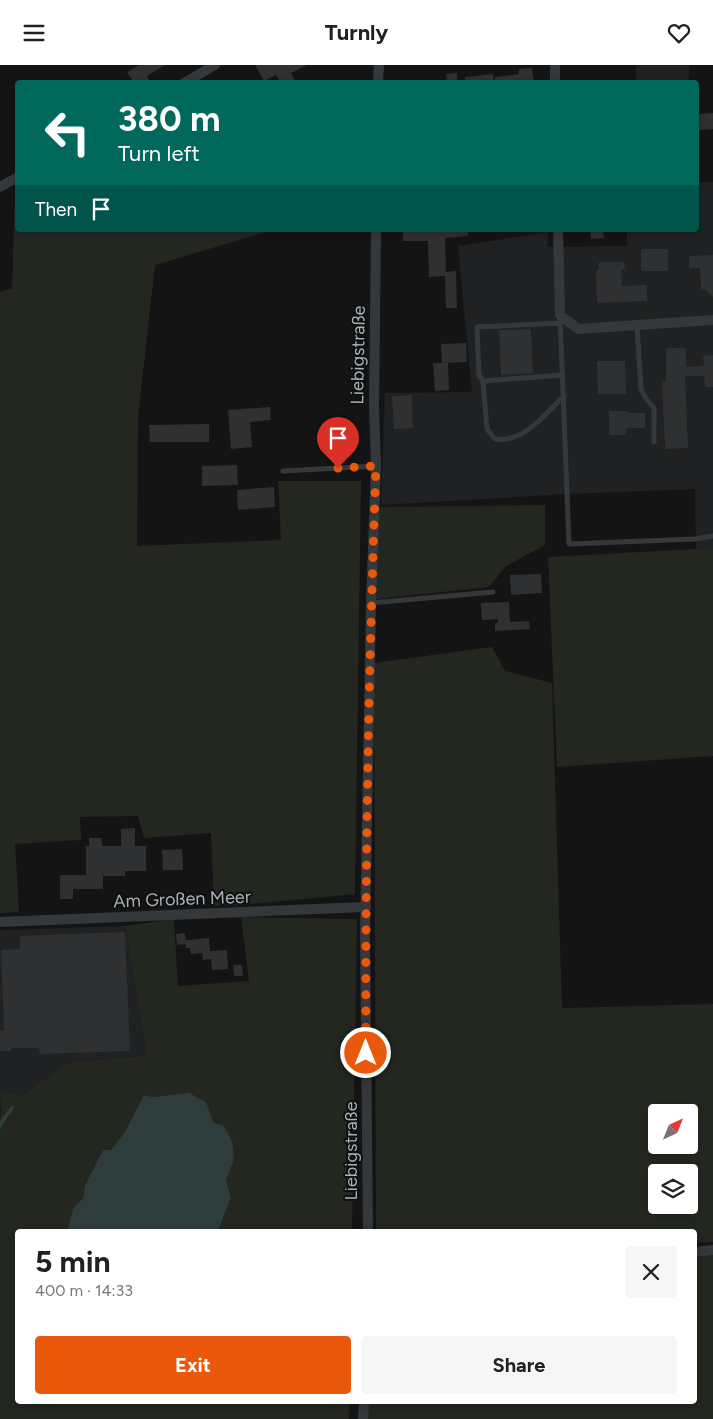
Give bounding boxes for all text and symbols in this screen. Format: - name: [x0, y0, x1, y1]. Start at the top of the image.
- icon: menu: [20, 19, 48, 47]
- text: Turnly: [325, 19, 388, 46]
- icon: heart: [665, 19, 693, 47]
- text: 380 m: [118, 98, 220, 140]
- icon: left: [35, 100, 100, 165]
- text: Turn left: [118, 140, 200, 167]
- icon: arrive: [87, 195, 115, 223]
- text: Then: [35, 198, 77, 221]
- street label: Liebigstraße: [346, 305, 370, 405]
- pin: [317, 417, 359, 468]
- icon: arrive: [324, 424, 352, 452]
- street label: Am Großen Meer: [113, 886, 251, 912]
- position arrow: [339, 1026, 391, 1078]
- street label: Liebigstraße: [340, 1101, 362, 1201]
- north arrow: [648, 1104, 698, 1154]
- map controls: [648, 1104, 698, 1214]
- button: layers: [648, 1164, 698, 1214]
- text: 5 min: [35, 1243, 111, 1280]
- button: close: [625, 1246, 677, 1298]
- text: 400 m · 14:33: [35, 1281, 133, 1300]
- button: Exit: [35, 1336, 351, 1394]
- button: Share: [361, 1336, 677, 1394]

